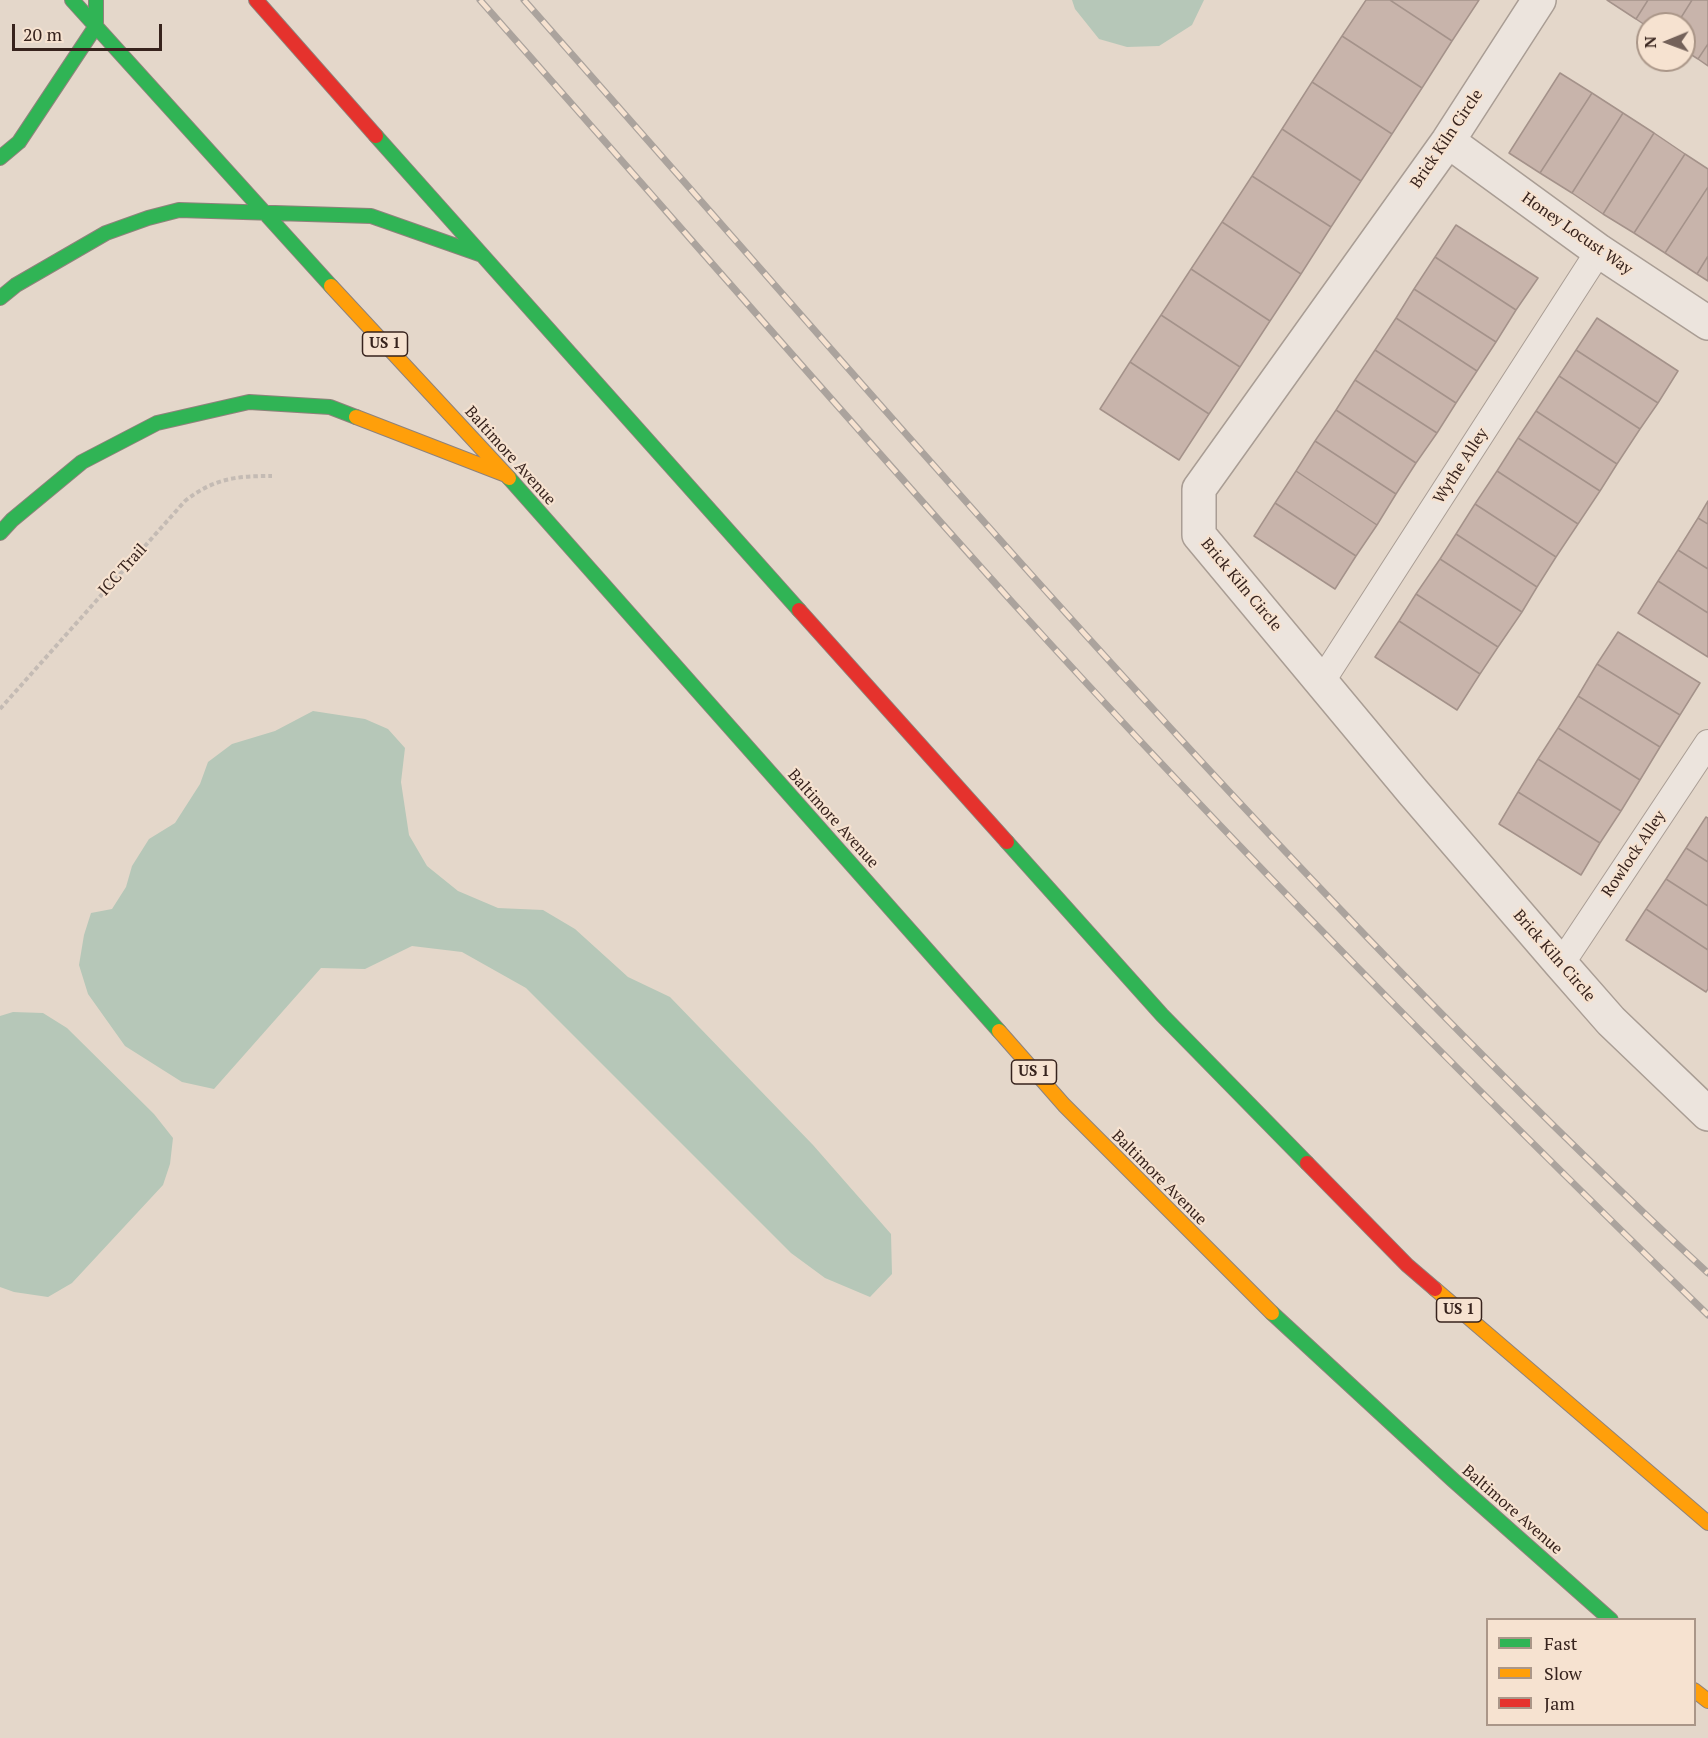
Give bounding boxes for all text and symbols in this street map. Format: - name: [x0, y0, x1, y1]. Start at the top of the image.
- scale bar: [15, 12, 165, 50]
- north arrow: [1636, 12, 1696, 72]
- text: 20 m: [23, 22, 62, 46]
- text: N: [1639, 36, 1661, 49]
- street label: Brick Kiln Circle: [1407, 86, 1487, 192]
- street label: Honey Locust Way: [1518, 189, 1636, 279]
- road number: US 1: [362, 332, 408, 356]
- street label: Baltimore Avenue: [461, 403, 559, 509]
- street label: Wythe Alley: [1430, 425, 1492, 507]
- street label: Brick Kiln Circle: [1197, 535, 1285, 635]
- street label: ICC Trail: [95, 540, 151, 600]
- street label: Baltimore Avenue: [784, 766, 882, 872]
- street label: Rowlock Alley: [1598, 807, 1670, 901]
- street label: Brick Kiln Circle: [1509, 906, 1599, 1006]
- road number: US 1: [1012, 1060, 1056, 1084]
- street label: Baltimore Avenue: [1107, 1126, 1211, 1230]
- road number: US 1: [1436, 1298, 1482, 1322]
- street label: Baltimore Avenue: [1458, 1461, 1566, 1559]
- legend: [1486, 1618, 1696, 1726]
- text: Fast: [1544, 1631, 1577, 1655]
- text: Slow: [1544, 1661, 1582, 1685]
- text: Jam: [1544, 1691, 1575, 1715]

